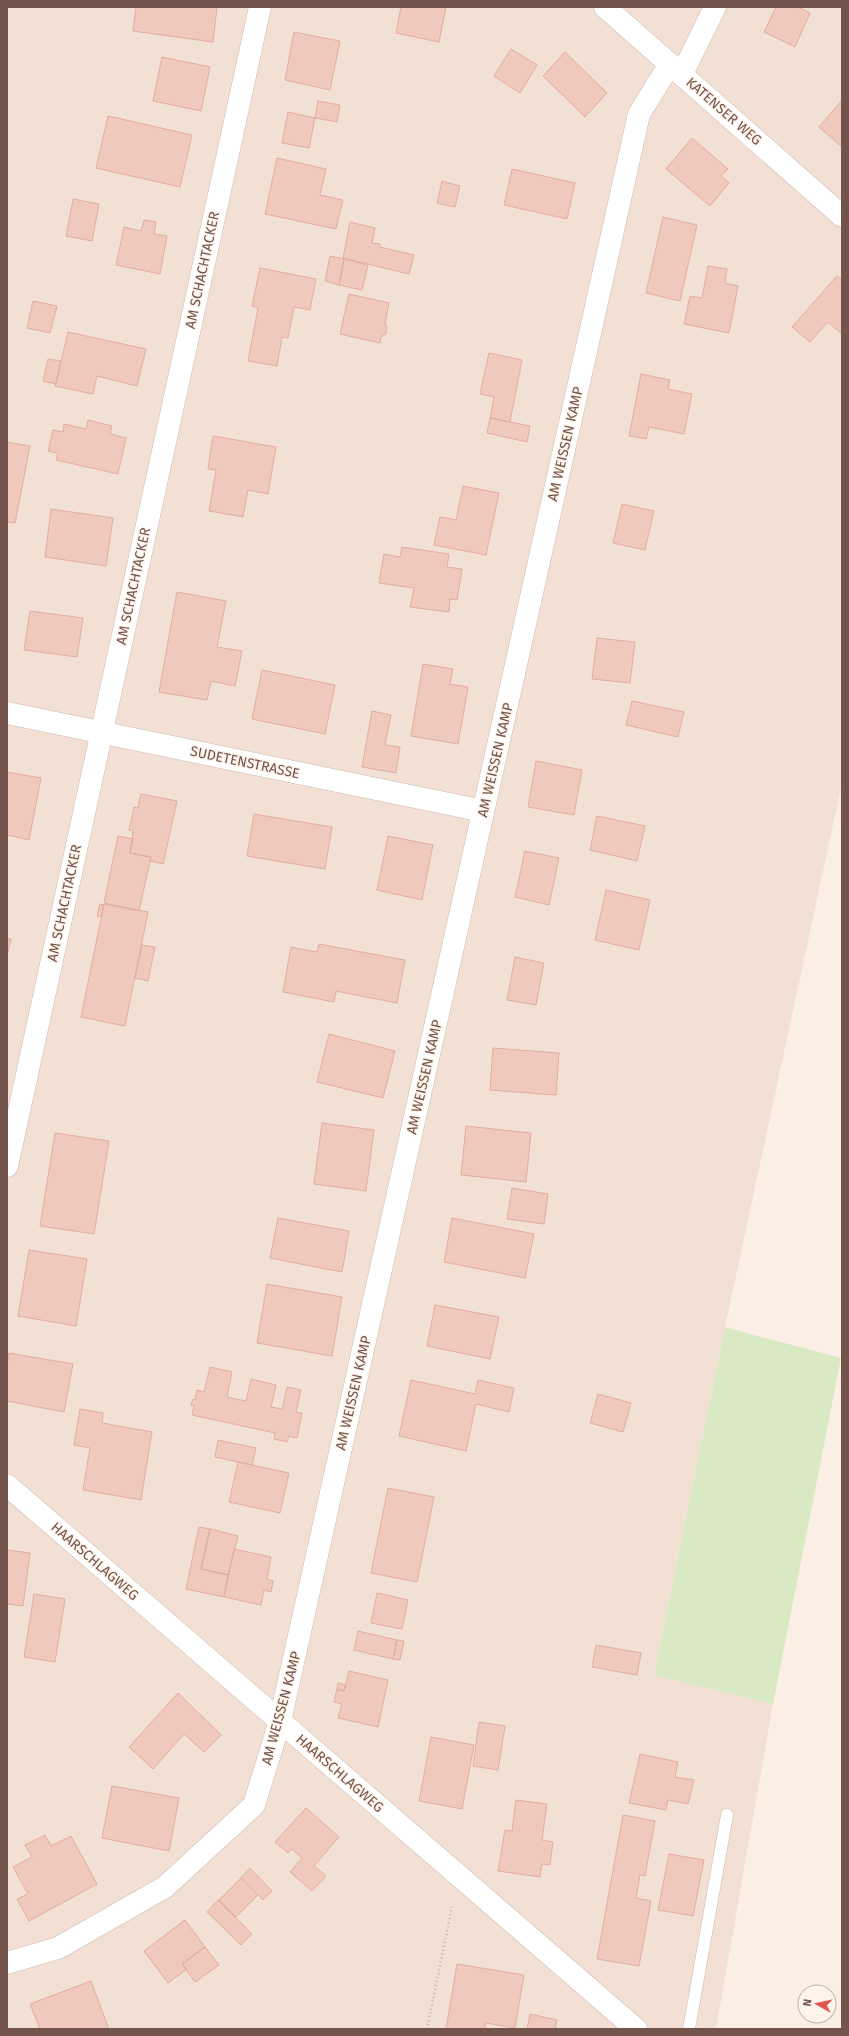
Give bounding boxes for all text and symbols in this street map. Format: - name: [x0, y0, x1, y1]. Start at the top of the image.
- street label: KATENSER WEG: [682, 74, 765, 149]
- street label: AM SCHACHTACKER: [182, 209, 223, 330]
- street label: AM WEISSEN KAMP: [544, 385, 587, 503]
- street label: AM SCHACHTACKER: [113, 525, 154, 646]
- street label: AM WEISSEN KAMP: [474, 701, 517, 819]
- street label: SUDETENSTRASSE: [189, 743, 301, 782]
- street label: AM SCHACHTACKER: [44, 842, 85, 963]
- street label: AM WEISSEN KAMP: [403, 1018, 446, 1136]
- street label: AM WEISSEN KAMP: [332, 1334, 375, 1452]
- street label: HAARSCHLAGWEG: [47, 1519, 142, 1604]
- street label: AM WEISSEN KAMP: [258, 1649, 305, 1767]
- street label: HAARSCHLAGWEG: [292, 1731, 387, 1816]
- north arrow: [797, 1984, 837, 2024]
- text: N: [801, 1998, 815, 2007]

